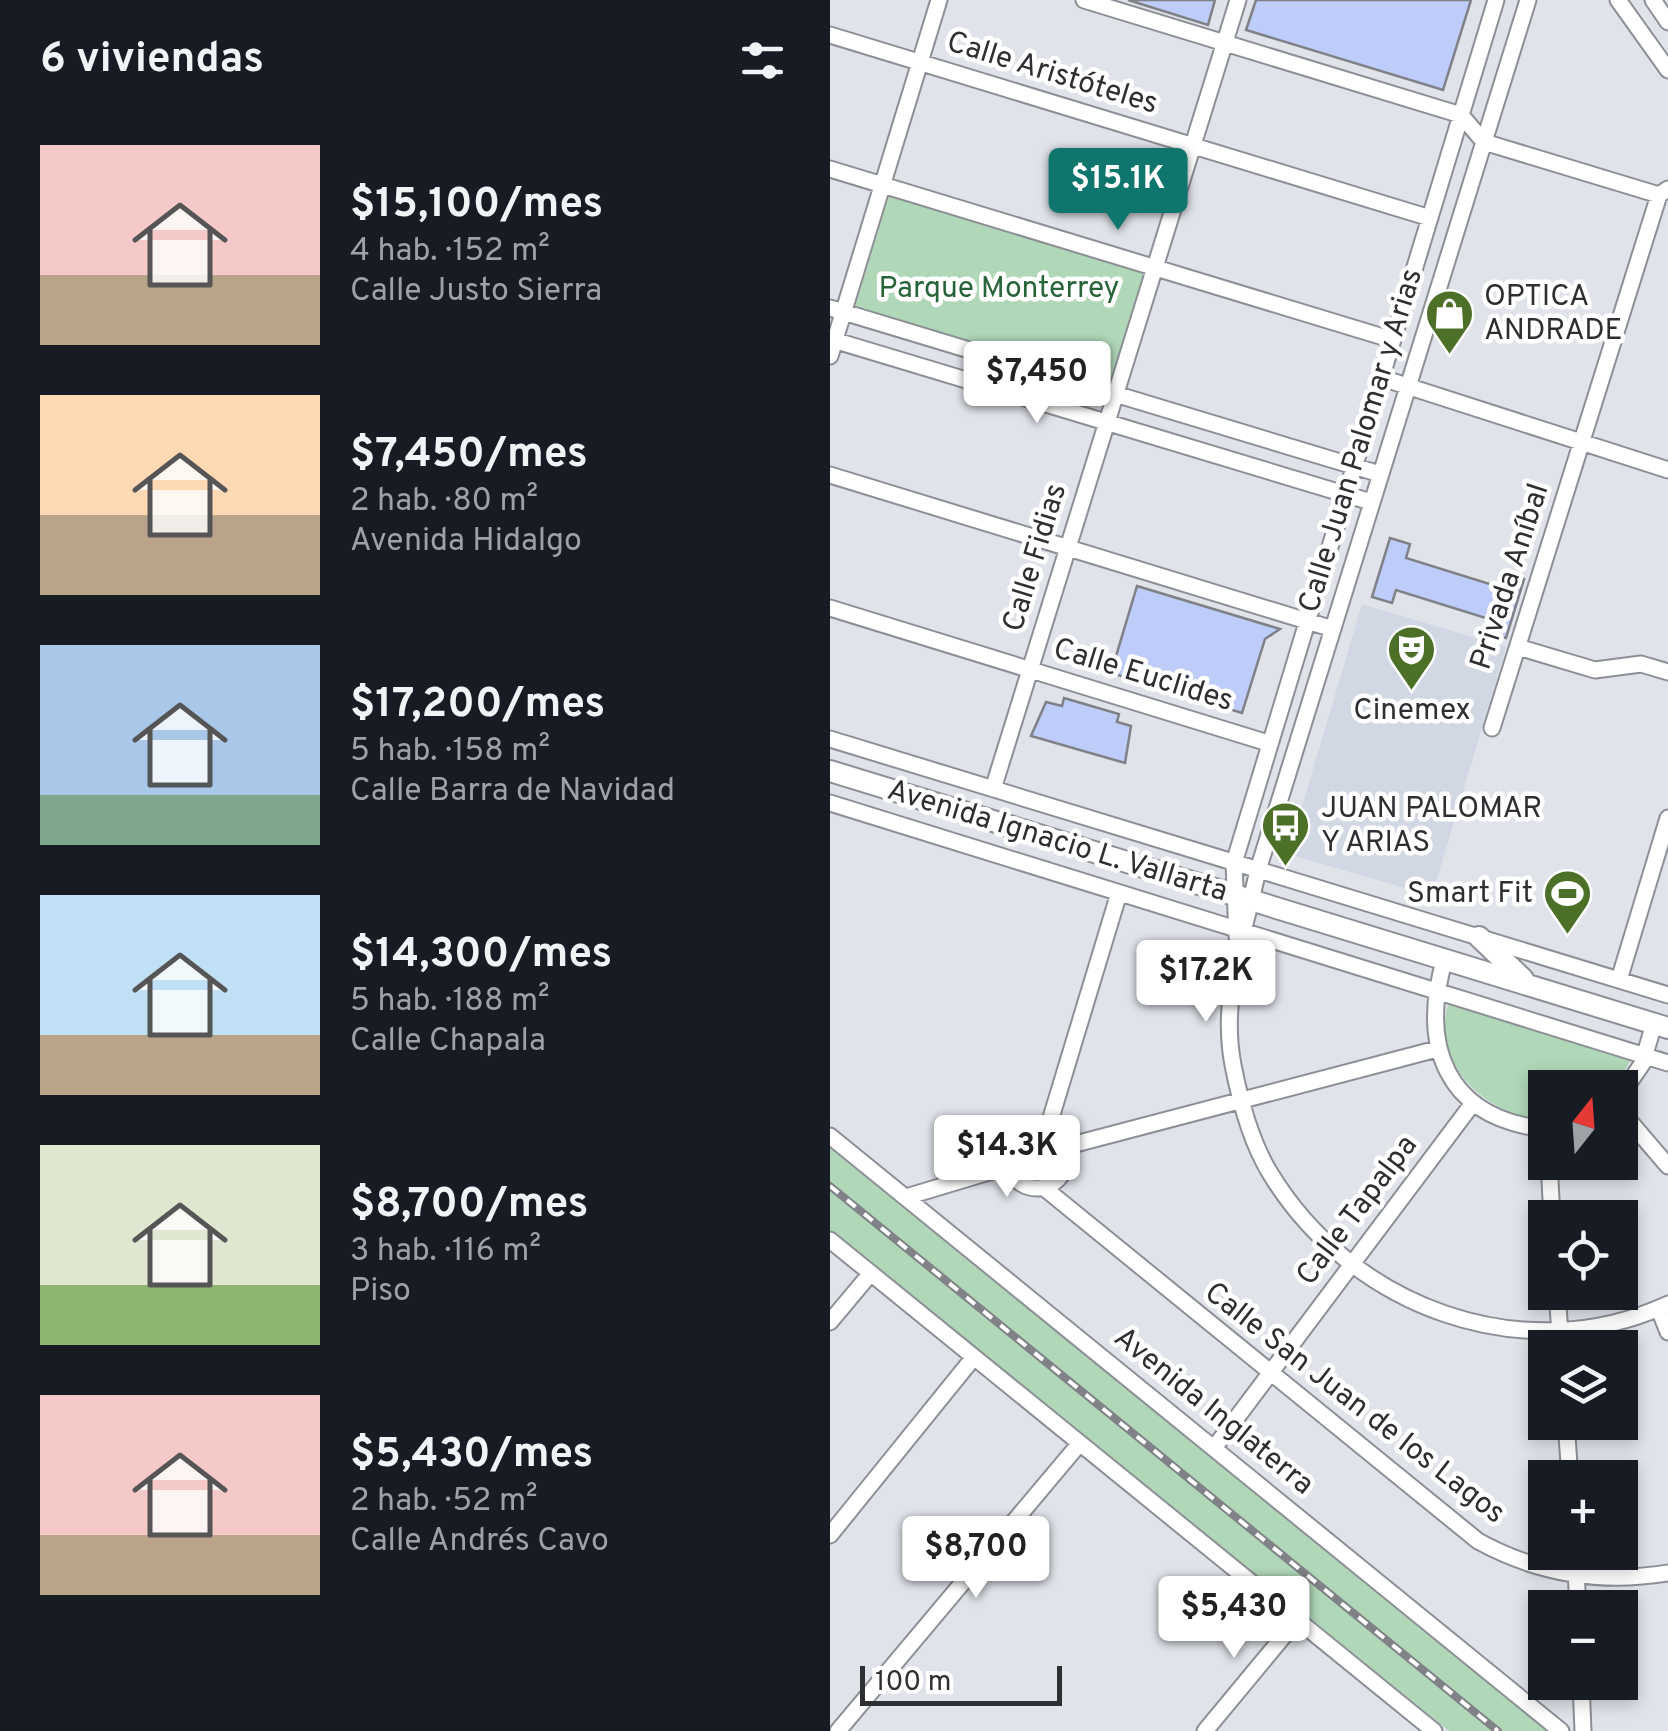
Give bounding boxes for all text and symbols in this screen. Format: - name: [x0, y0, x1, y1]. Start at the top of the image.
- street label: Calle Aristóteles: [942, 24, 1162, 124]
- icon: filters: [735, 33, 790, 88]
- text: 6 viviendas: [40, 34, 264, 87]
- pin: $15.1K: [1037, 148, 1199, 233]
- text: $15.1K: [1071, 160, 1165, 200]
- text: $15,100/mes: [350, 179, 603, 232]
- icon: home: [120, 185, 240, 305]
- text: 4 hab. · 152 m²: [350, 232, 550, 272]
- street label: Calle Juan Palomar y Arias: [1292, 265, 1432, 617]
- park label: Parque Monterrey: [879, 271, 1119, 308]
- text: Calle Justo Sierra: [350, 272, 602, 312]
- place label: OPTICA ANDRADE: [1484, 279, 1622, 350]
- shop icon: OPTICA ANDRADE: [1423, 288, 1475, 356]
- pin: $7,450: [956, 341, 1118, 426]
- text: $7,450: [986, 353, 1088, 393]
- text: $7,450/mes: [350, 429, 588, 482]
- icon: home: [120, 435, 240, 555]
- street label: Calle Fidias: [996, 479, 1076, 637]
- street label: Privada Aníbal: [1464, 479, 1558, 675]
- text: 2 hab. · 80 m²: [350, 482, 538, 522]
- text: Avenida Hidalgo: [350, 522, 582, 562]
- theatre icon: Cinemex: [1386, 624, 1438, 692]
- street label: Calle Euclides: [1049, 631, 1237, 721]
- text: $17,200/mes: [350, 679, 605, 732]
- icon: home: [120, 685, 240, 805]
- place label: Cinemex: [1353, 693, 1471, 730]
- text: 5 hab. · 158 m²: [350, 732, 550, 772]
- text: Calle Barra de Navidad: [350, 772, 675, 812]
- street label: Avenida Ignacio L. Vallarta: [882, 773, 1232, 911]
- place label: JUAN PALOMAR Y ARIAS: [1321, 791, 1542, 862]
- bus stop icon: JUAN PALOMAR Y ARIAS: [1260, 800, 1312, 868]
- sports icon: Smart Fit: [1542, 868, 1594, 936]
- place label: Smart Fit: [1407, 876, 1533, 913]
- text: $14,300/mes: [350, 929, 612, 982]
- icon: home: [120, 935, 240, 1055]
- pin: $17.2K: [1125, 940, 1287, 1025]
- text: $17.2K: [1158, 952, 1254, 992]
- text: 5 hab. · 188 m²: [350, 982, 550, 1022]
- text: Calle Chapala: [350, 1022, 546, 1062]
- north arrow: [1528, 1070, 1638, 1180]
- map controls: [1528, 1070, 1638, 1700]
- pin: $14.3K: [926, 1115, 1088, 1200]
- text: $14.3K: [956, 1127, 1058, 1167]
- street label: Calle Tapalpa: [1289, 1128, 1427, 1294]
- text: $8,700/mes: [350, 1179, 588, 1232]
- icon: home: [120, 1185, 240, 1305]
- button: locate: [1528, 1200, 1638, 1310]
- text: 3 hab. · 116 m²: [350, 1232, 541, 1272]
- text: Piso: [350, 1272, 411, 1312]
- street label: Calle San Juan de los Lagos: [1196, 1275, 1512, 1533]
- street label: Avenida Inglaterra: [1106, 1320, 1320, 1504]
- button: layers: [1528, 1330, 1638, 1440]
- text: $5,430/mes: [350, 1429, 593, 1482]
- icon: home: [120, 1435, 240, 1555]
- button: +: [1528, 1460, 1638, 1570]
- text: 2 hab. · 52 m²: [350, 1482, 538, 1522]
- pin: $8,700: [895, 1516, 1057, 1601]
- text: Calle Andrés Cavo: [350, 1522, 609, 1562]
- text: $8,700: [924, 1528, 1028, 1568]
- pin: $5,430: [1153, 1576, 1315, 1661]
- text: $5,430: [1180, 1588, 1288, 1628]
- button: −: [1528, 1590, 1638, 1700]
- scale bar: [860, 1661, 1062, 1706]
- text: 100 m: [875, 1665, 951, 1701]

